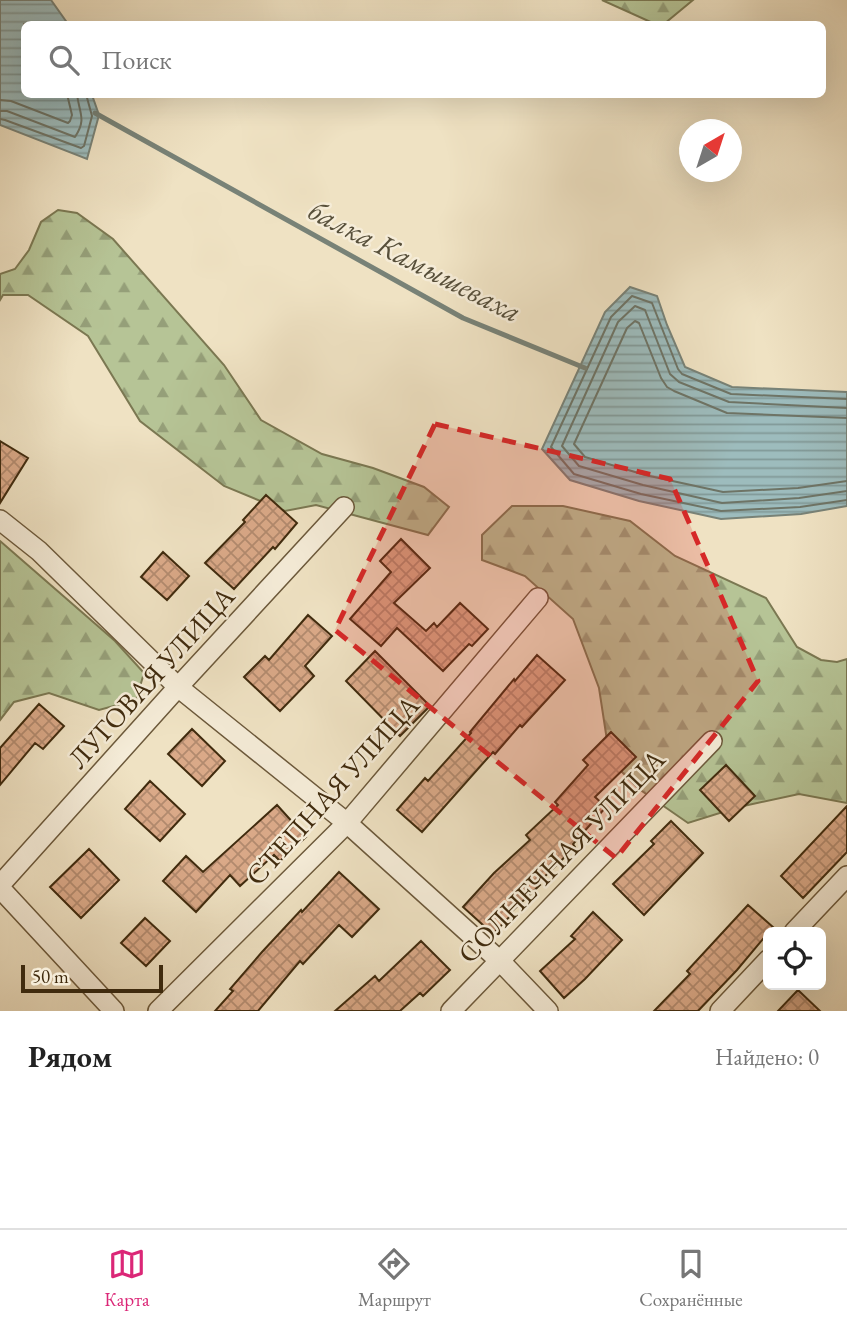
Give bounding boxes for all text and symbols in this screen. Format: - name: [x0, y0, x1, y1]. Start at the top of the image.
- search box: [21, 21, 826, 98]
- icon: search: [45, 41, 83, 79]
- text: Поиск: [101, 43, 172, 77]
- north arrow: [679, 119, 742, 182]
- water label: балка Камышеваха: [302, 190, 528, 331]
- street label: ЛУГОВАЯ УЛИЦА: [60, 578, 243, 775]
- street label: СТЕПНАЯ УЛИЦА: [237, 687, 427, 893]
- street label: СОЛНЕЧНАЯ УЛИЦА: [449, 741, 673, 971]
- map controls: [763, 927, 826, 990]
- button: locate: [763, 927, 826, 990]
- scale bar: [21, 962, 163, 994]
- text: 50 m: [32, 964, 69, 989]
- text: Рядом: [28, 1037, 112, 1076]
- text: Найдено: 0: [715, 1042, 819, 1072]
- tab: Карта: [104, 1245, 150, 1312]
- tab: Маршрут: [358, 1245, 431, 1312]
- tab: Сохранённые: [639, 1245, 743, 1312]

